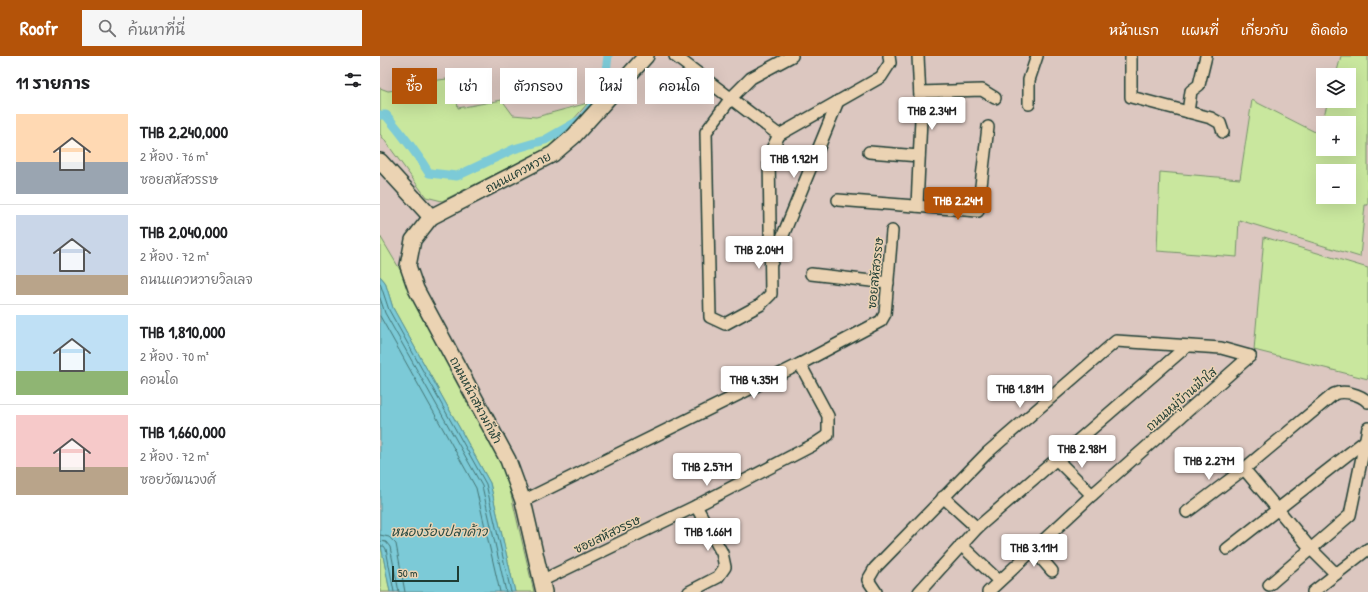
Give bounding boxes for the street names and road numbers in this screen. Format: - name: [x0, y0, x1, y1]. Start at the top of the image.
- street label: ถนนแควหวาย: [482, 148, 554, 196]
- street label: ซอยสหัสวรรษ: [863, 236, 887, 310]
- street label: ถนนหน้าสนามกีฬา: [446, 353, 506, 447]
- street label: ถนนหมู่บ้านฟ้าใส: [1142, 363, 1221, 435]
- street label: ซอยสหัสวรรษ: [571, 511, 643, 557]

